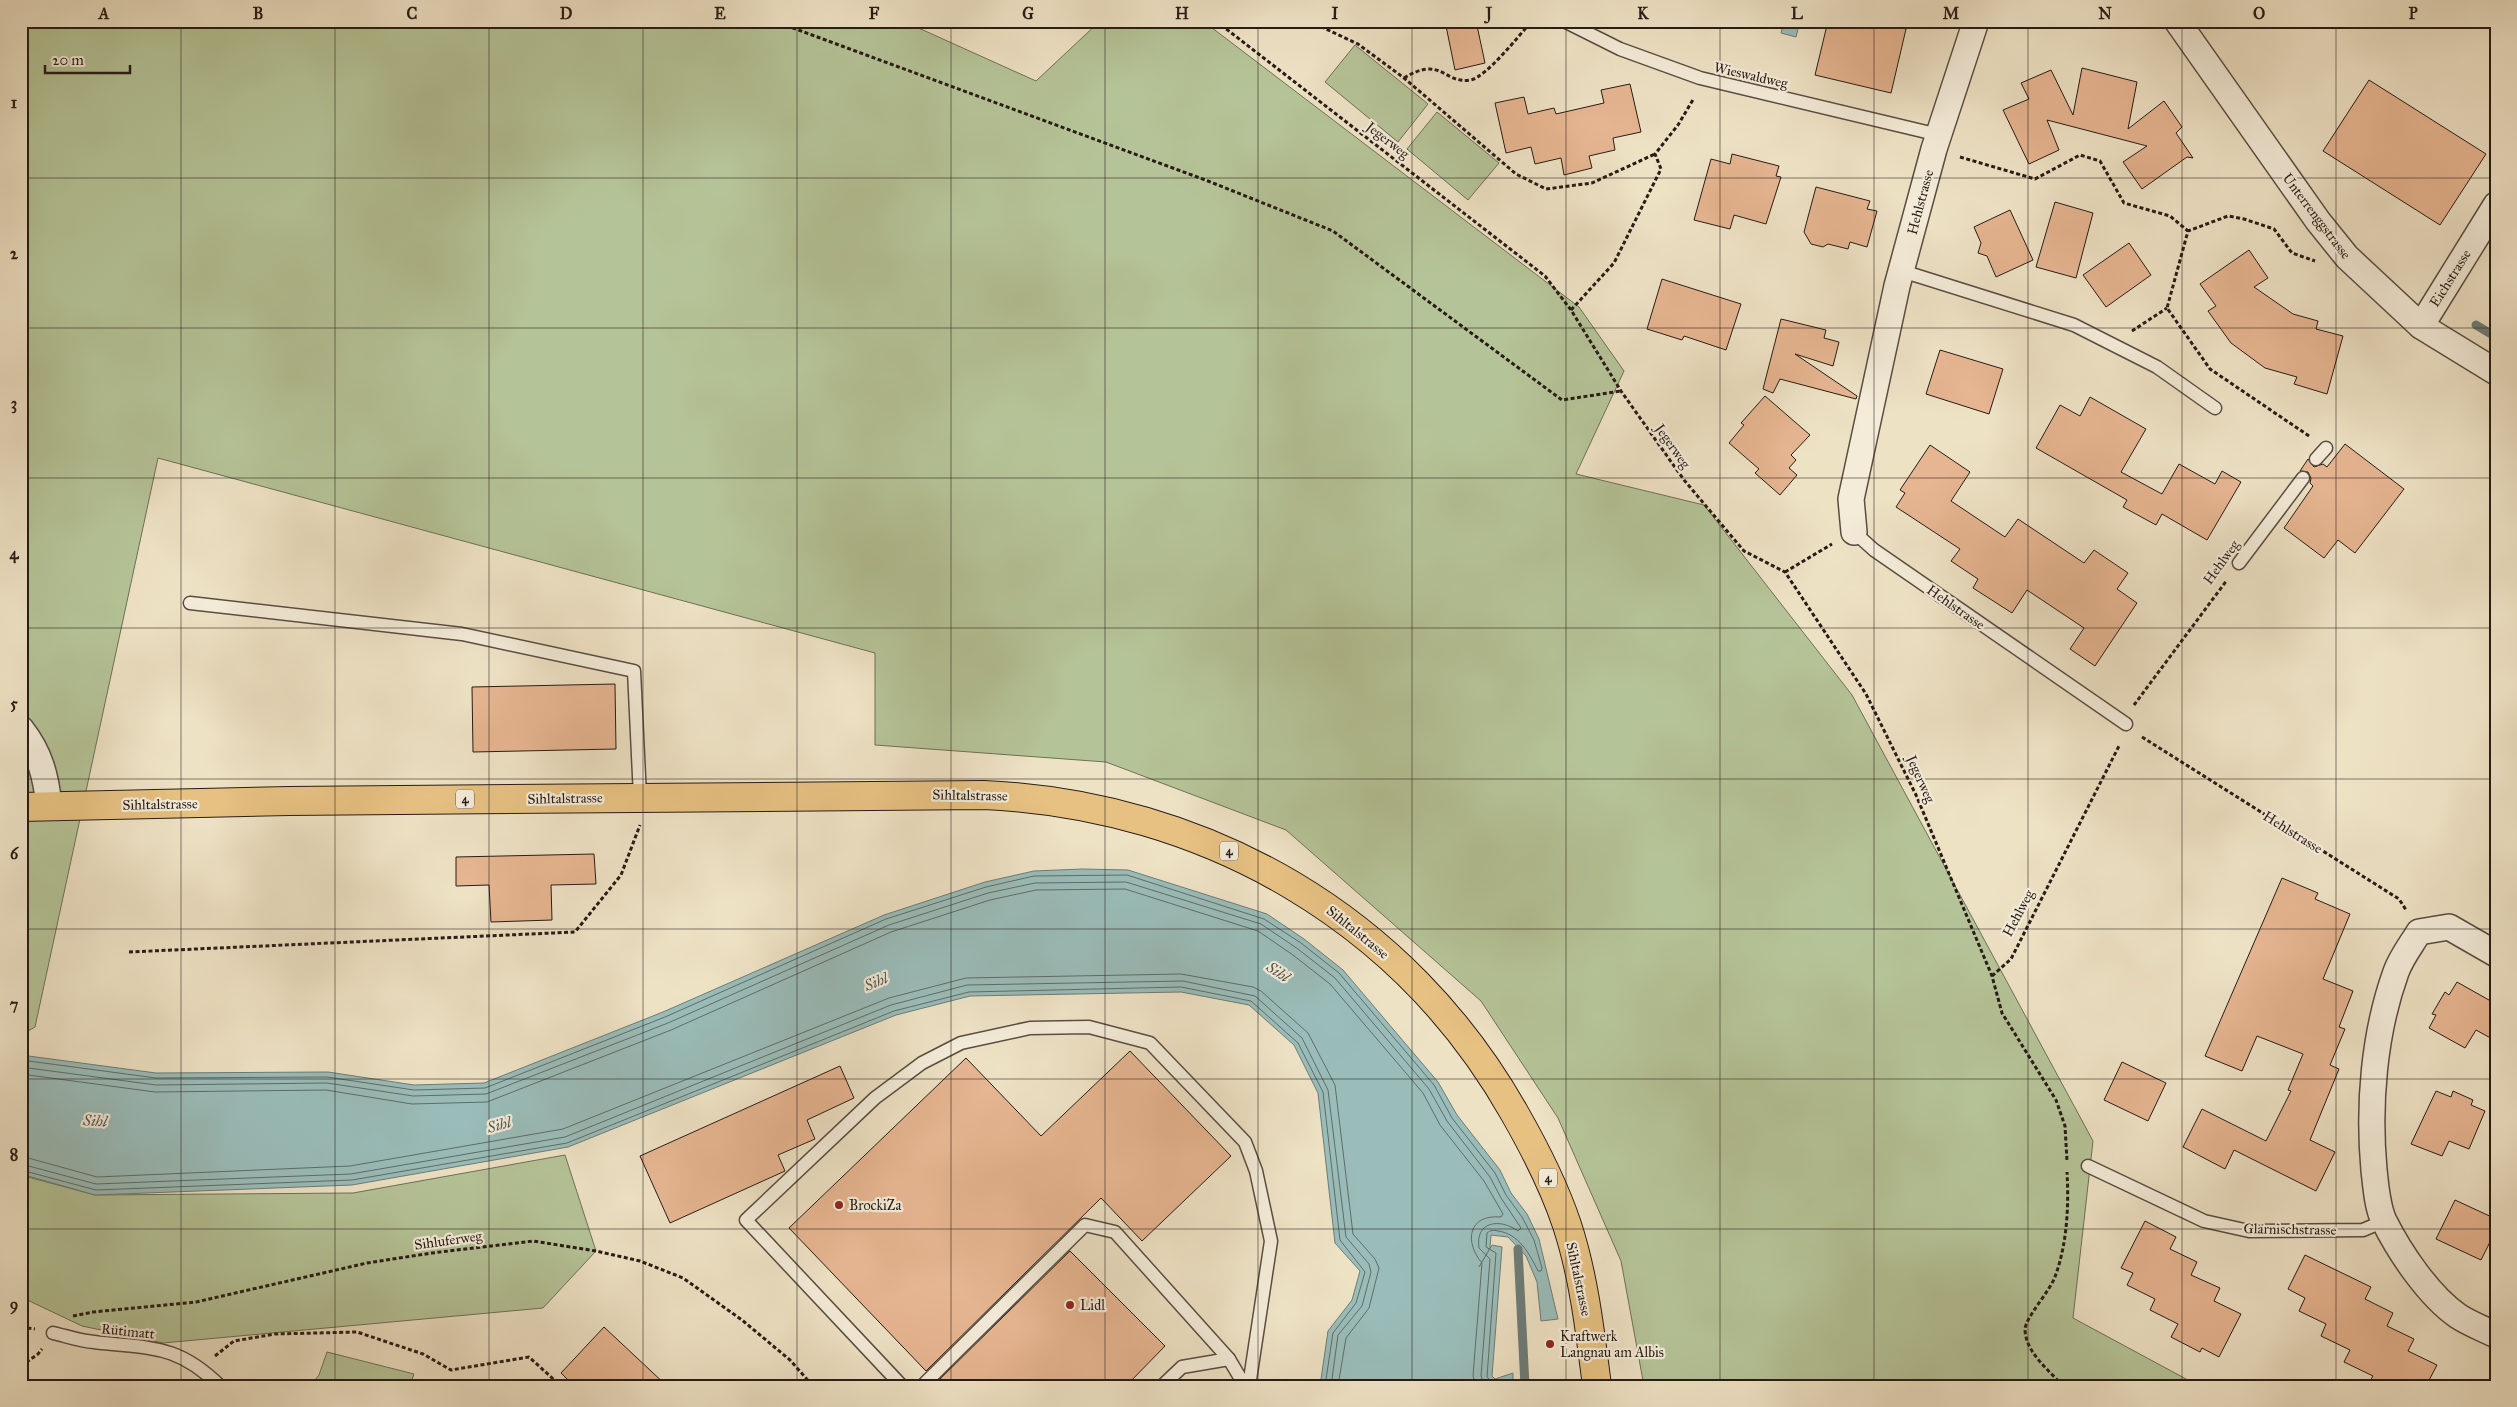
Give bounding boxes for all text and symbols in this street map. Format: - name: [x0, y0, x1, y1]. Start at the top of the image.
- text: A: [98, 4, 110, 23]
- text: B: [253, 4, 263, 23]
- text: C: [407, 4, 418, 23]
- text: D: [560, 4, 573, 23]
- text: E: [714, 4, 726, 23]
- text: F: [869, 4, 880, 23]
- text: G: [1022, 4, 1034, 23]
- text: H: [1175, 4, 1189, 23]
- text: I: [1332, 4, 1339, 23]
- text: J: [1484, 4, 1493, 24]
- text: K: [1637, 4, 1649, 23]
- text: L: [1791, 4, 1803, 23]
- text: M: [1943, 4, 1960, 23]
- text: N: [2098, 4, 2112, 23]
- text: O: [2253, 4, 2265, 23]
- text: P: [2408, 4, 2418, 23]
- scale bar: [45, 42, 130, 74]
- text: 20 m: [52, 51, 84, 69]
- street label: Wieswaldweg: [1712, 59, 1790, 92]
- text: 1: [11, 93, 18, 112]
- street label: Jegerweg: [1360, 117, 1413, 164]
- street label: Hehlstrasse: [1904, 168, 1937, 236]
- street label: Unterrenggstrasse: [2279, 170, 2355, 263]
- text: 2: [10, 244, 19, 263]
- street label: Eichstrasse: [2426, 246, 2475, 310]
- text: 3: [11, 394, 17, 414]
- street label: Jegerweg: [1649, 419, 1694, 473]
- street label: Hehlweg: [2200, 536, 2243, 588]
- text: 4: [10, 544, 20, 564]
- street label: Hehlstrasse: [1924, 581, 1988, 634]
- text: 5: [10, 694, 18, 713]
- street label: Jegerweg: [1901, 751, 1939, 806]
- street label: Sihltalstrasse: [932, 786, 1008, 805]
- street label: Sihltalstrasse: [527, 789, 603, 808]
- road number: 4: [456, 790, 474, 809]
- street label: Sihltalstrasse: [122, 795, 198, 814]
- street label: Hehlstrasse: [2260, 808, 2326, 857]
- road number: 4: [1220, 841, 1238, 860]
- text: 6: [10, 844, 19, 863]
- street label: Hehlweg: [1999, 886, 2038, 940]
- street label: Sihltalstrasse: [1323, 902, 1392, 963]
- water label: Sihl: [1262, 957, 1295, 987]
- water label: Sihl: [861, 968, 892, 995]
- text: 7: [10, 995, 19, 1014]
- water label: Sihl: [82, 1111, 109, 1131]
- water label: Sihl: [484, 1113, 515, 1137]
- text: 8: [10, 1145, 18, 1164]
- road number: 4: [1539, 1168, 1557, 1188]
- place label: BrockiZa: [849, 1197, 902, 1214]
- marker: BrockiZa: [833, 1199, 845, 1211]
- street label: Glärnischstrasse: [2244, 1220, 2337, 1239]
- street label: Sihluferweg: [413, 1227, 483, 1254]
- street label: Sihltalstrasse: [1562, 1240, 1595, 1318]
- text: 9: [10, 1295, 18, 1315]
- place label: Lidl: [1080, 1297, 1105, 1314]
- marker: Lidl: [1064, 1299, 1076, 1311]
- street label: Rütimatt: [100, 1320, 156, 1343]
- place label: Kraftwerk Langnau am Albis: [1560, 1328, 1664, 1361]
- marker: Kraftwerk Langnau am Albis: [1544, 1338, 1556, 1350]

